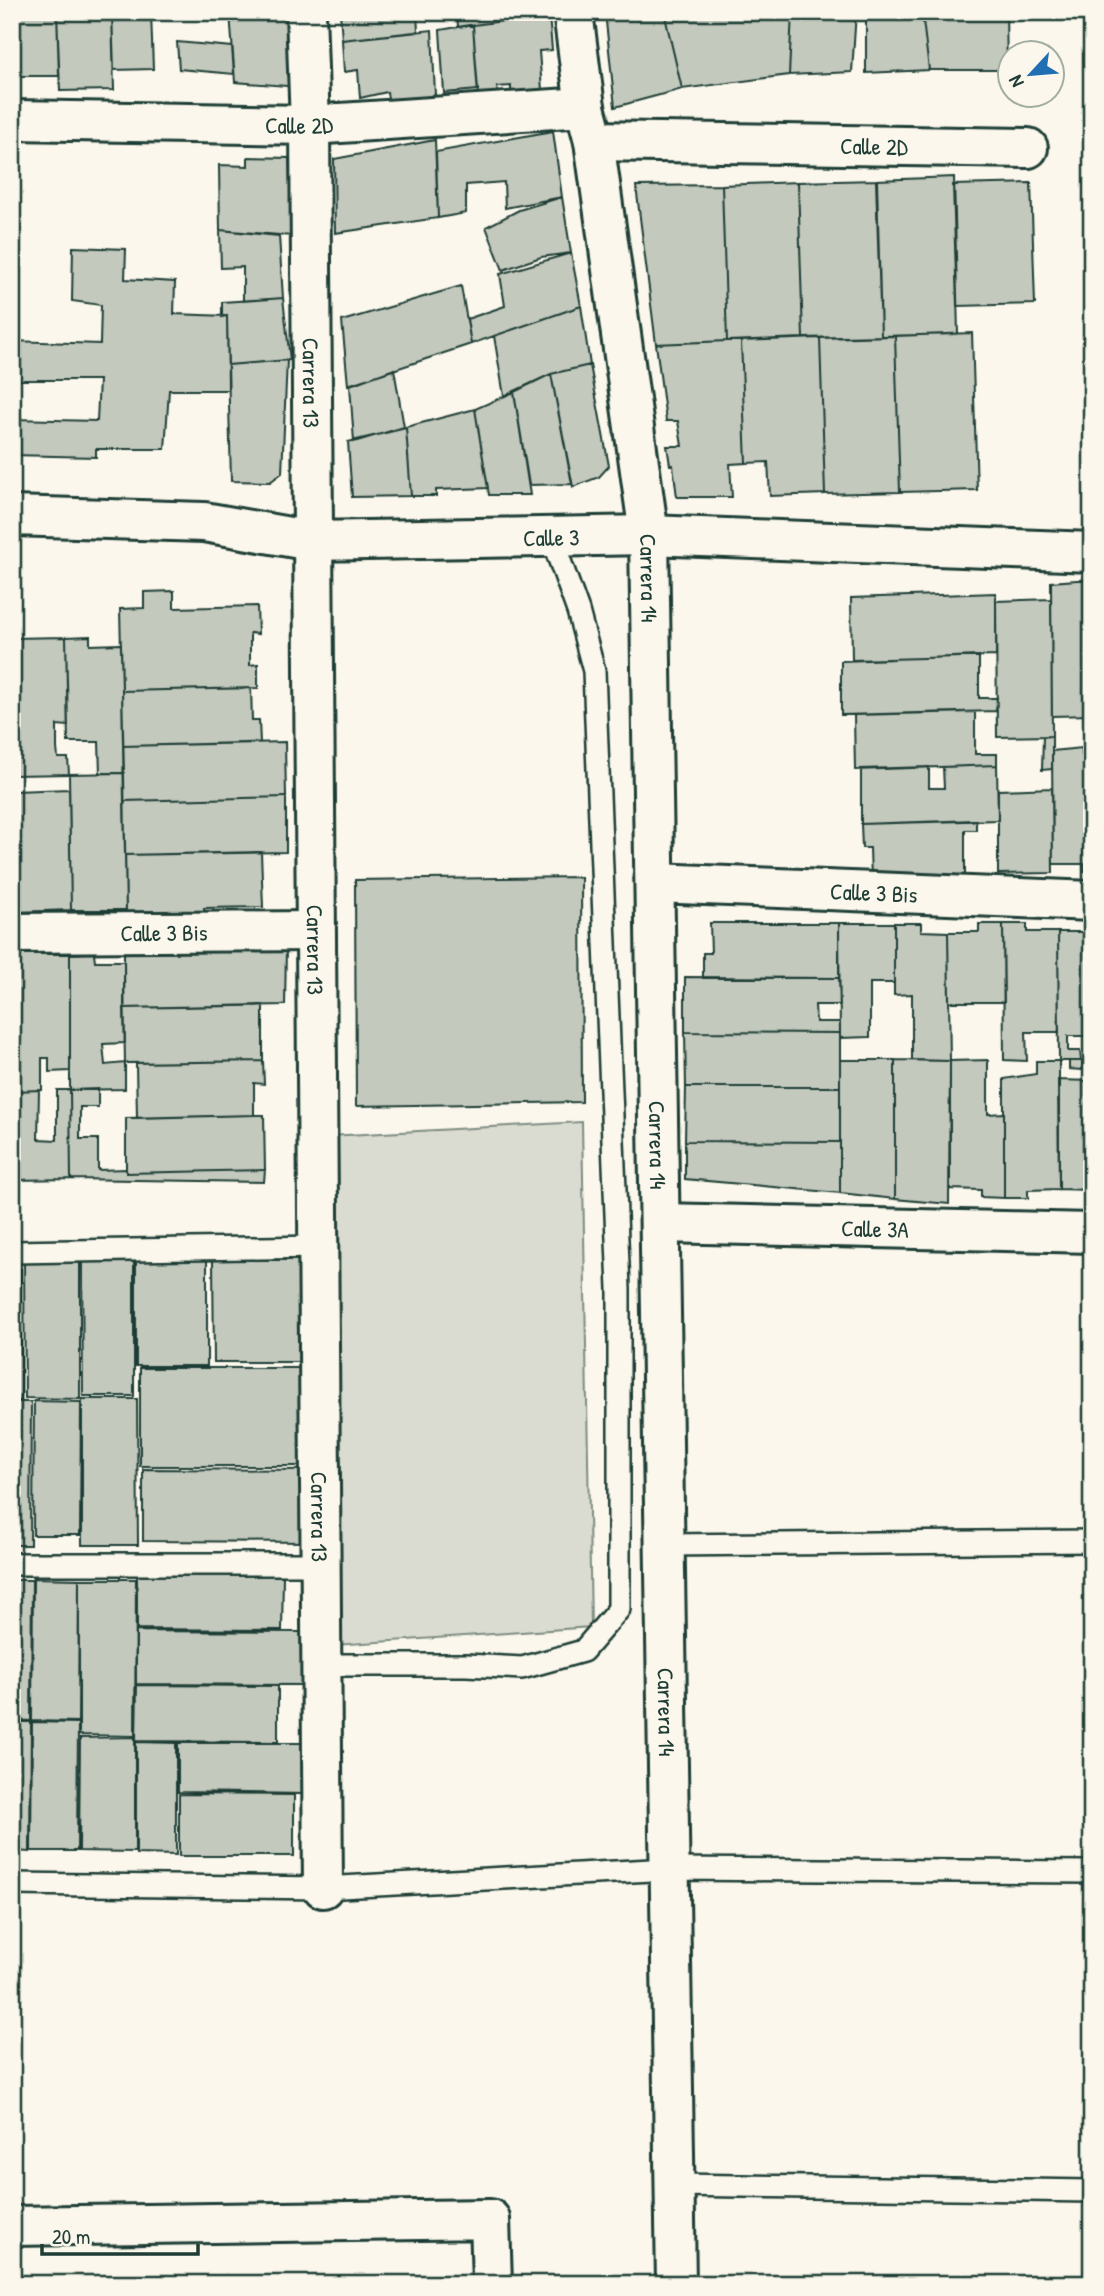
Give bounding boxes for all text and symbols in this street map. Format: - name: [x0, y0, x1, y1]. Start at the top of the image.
- north arrow: [996, 38, 1066, 108]
- text: N: [1002, 71, 1030, 92]
- street label: Calle 2D: [265, 108, 334, 141]
- street label: Calle 2D: [840, 129, 908, 162]
- street label: Carrera 13: [296, 338, 328, 428]
- street label: Calle 3: [523, 521, 580, 553]
- street label: Carrera 14: [633, 534, 666, 623]
- street label: Calle 3 Bis: [830, 875, 918, 909]
- street label: Carrera 13: [300, 905, 332, 995]
- street label: Calle 3 Bis: [120, 916, 208, 948]
- street label: Carrera 14: [642, 1101, 675, 1190]
- street label: Calle 3A: [841, 1212, 909, 1244]
- street label: Carrera 13: [304, 1472, 336, 1562]
- street label: Carrera 14: [651, 1668, 683, 1757]
- scale bar: [42, 2212, 198, 2256]
- text: 20 m: [52, 2222, 90, 2251]

